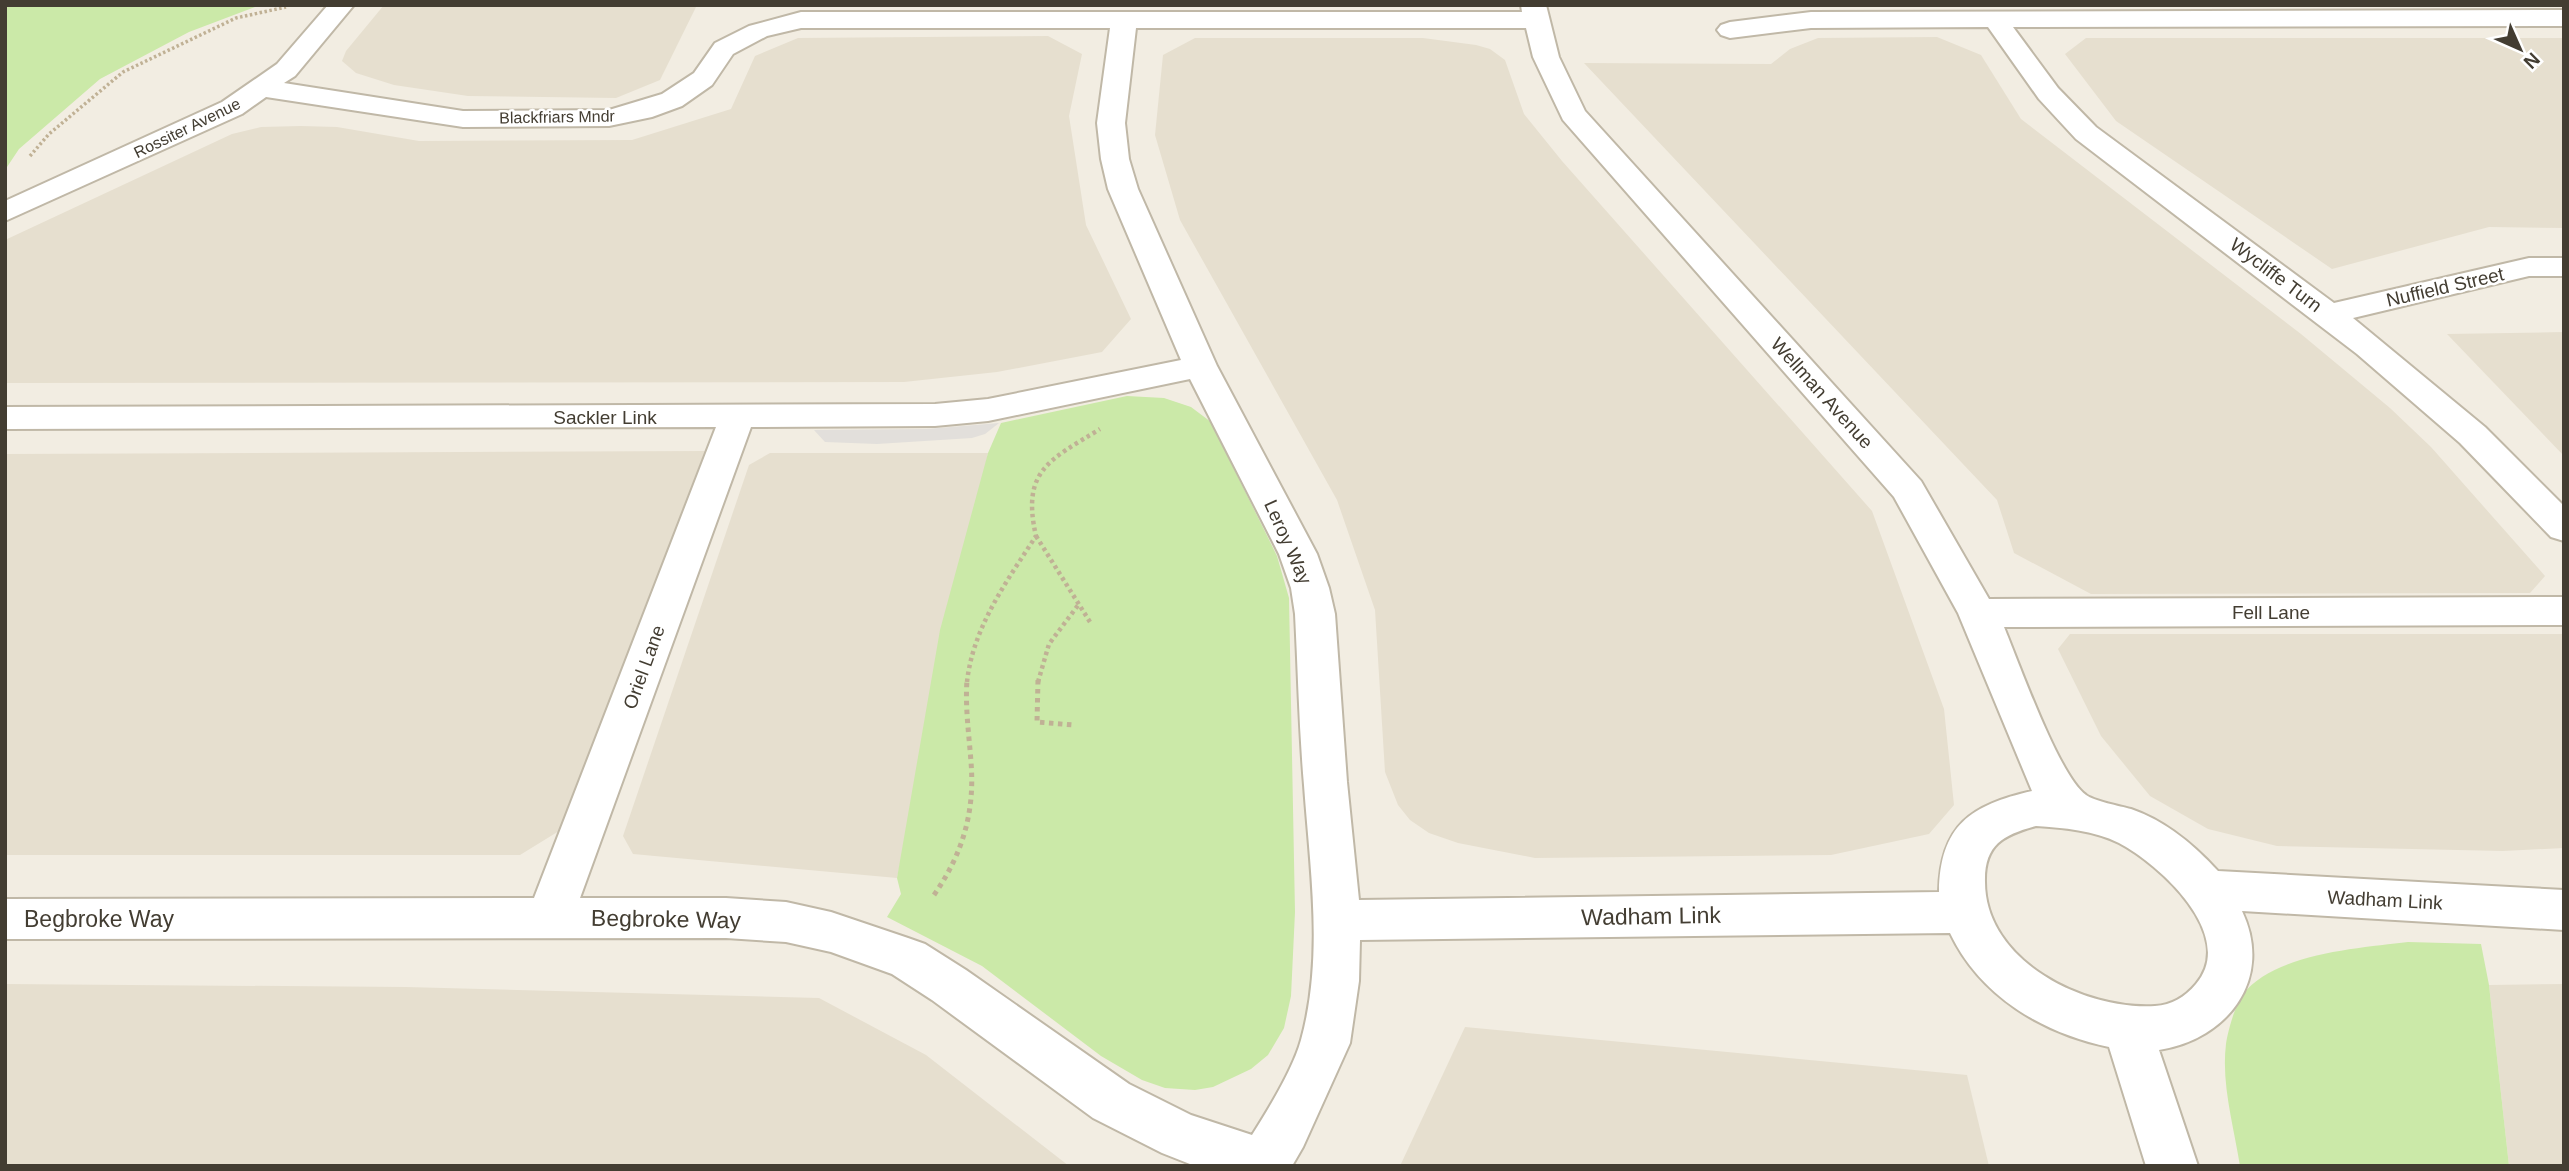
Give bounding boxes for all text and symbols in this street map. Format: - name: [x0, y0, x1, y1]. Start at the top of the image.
- north arrow: [2485, 14, 2555, 84]
- text: N: [2519, 48, 2544, 73]
- street label: Rossiter Avenue: [131, 95, 243, 161]
- street label: Blackfriars Mndr: [499, 107, 616, 127]
- street label: Wycliffe Turn: [2226, 234, 2326, 316]
- street label: Nuffield Street: [2384, 263, 2507, 311]
- street label: Wellman Avenue: [1767, 333, 1877, 453]
- street label: Sackler Link: [553, 407, 657, 428]
- street label: Leroy Way: [1260, 497, 1316, 588]
- street label: Fell Lane: [2232, 602, 2310, 623]
- street label: Oriel Lane: [619, 622, 669, 712]
- street label: Wadham Link: [2327, 886, 2444, 914]
- street label: Wadham Link: [1581, 902, 1722, 930]
- street label: Begbroke Way: [591, 905, 742, 933]
- street label: Begbroke Way: [24, 906, 174, 932]

